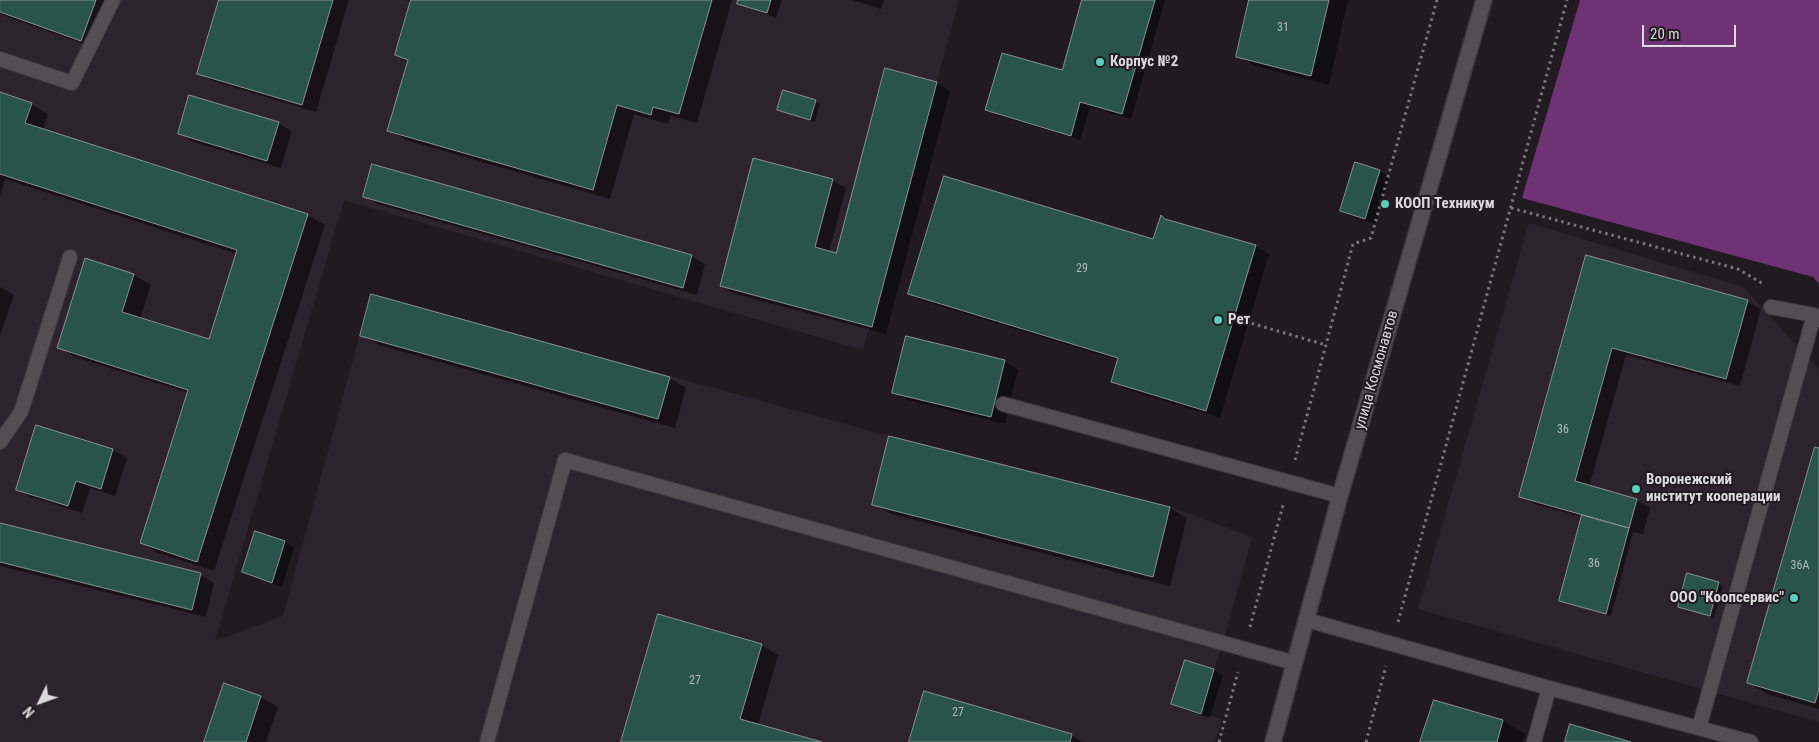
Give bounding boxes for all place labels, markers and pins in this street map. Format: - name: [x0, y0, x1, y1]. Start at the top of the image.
- place label: Корпус №2: [1110, 53, 1178, 71]
- marker: Корпус №2: [1094, 56, 1106, 68]
- place label: КООП Техникум: [1395, 195, 1495, 213]
- marker: КООП Техникум: [1379, 198, 1391, 210]
- place label: Рет: [1228, 311, 1250, 329]
- marker: Рет: [1212, 314, 1224, 326]
- place label: Воронежский институт кооперации: [1646, 471, 1780, 506]
- marker: Воронежский институт кооперации: [1630, 483, 1642, 495]
- place label: ООО "Коопсервис": [1670, 589, 1784, 607]
- marker: ООО "Коопсервис": [1788, 592, 1800, 604]

